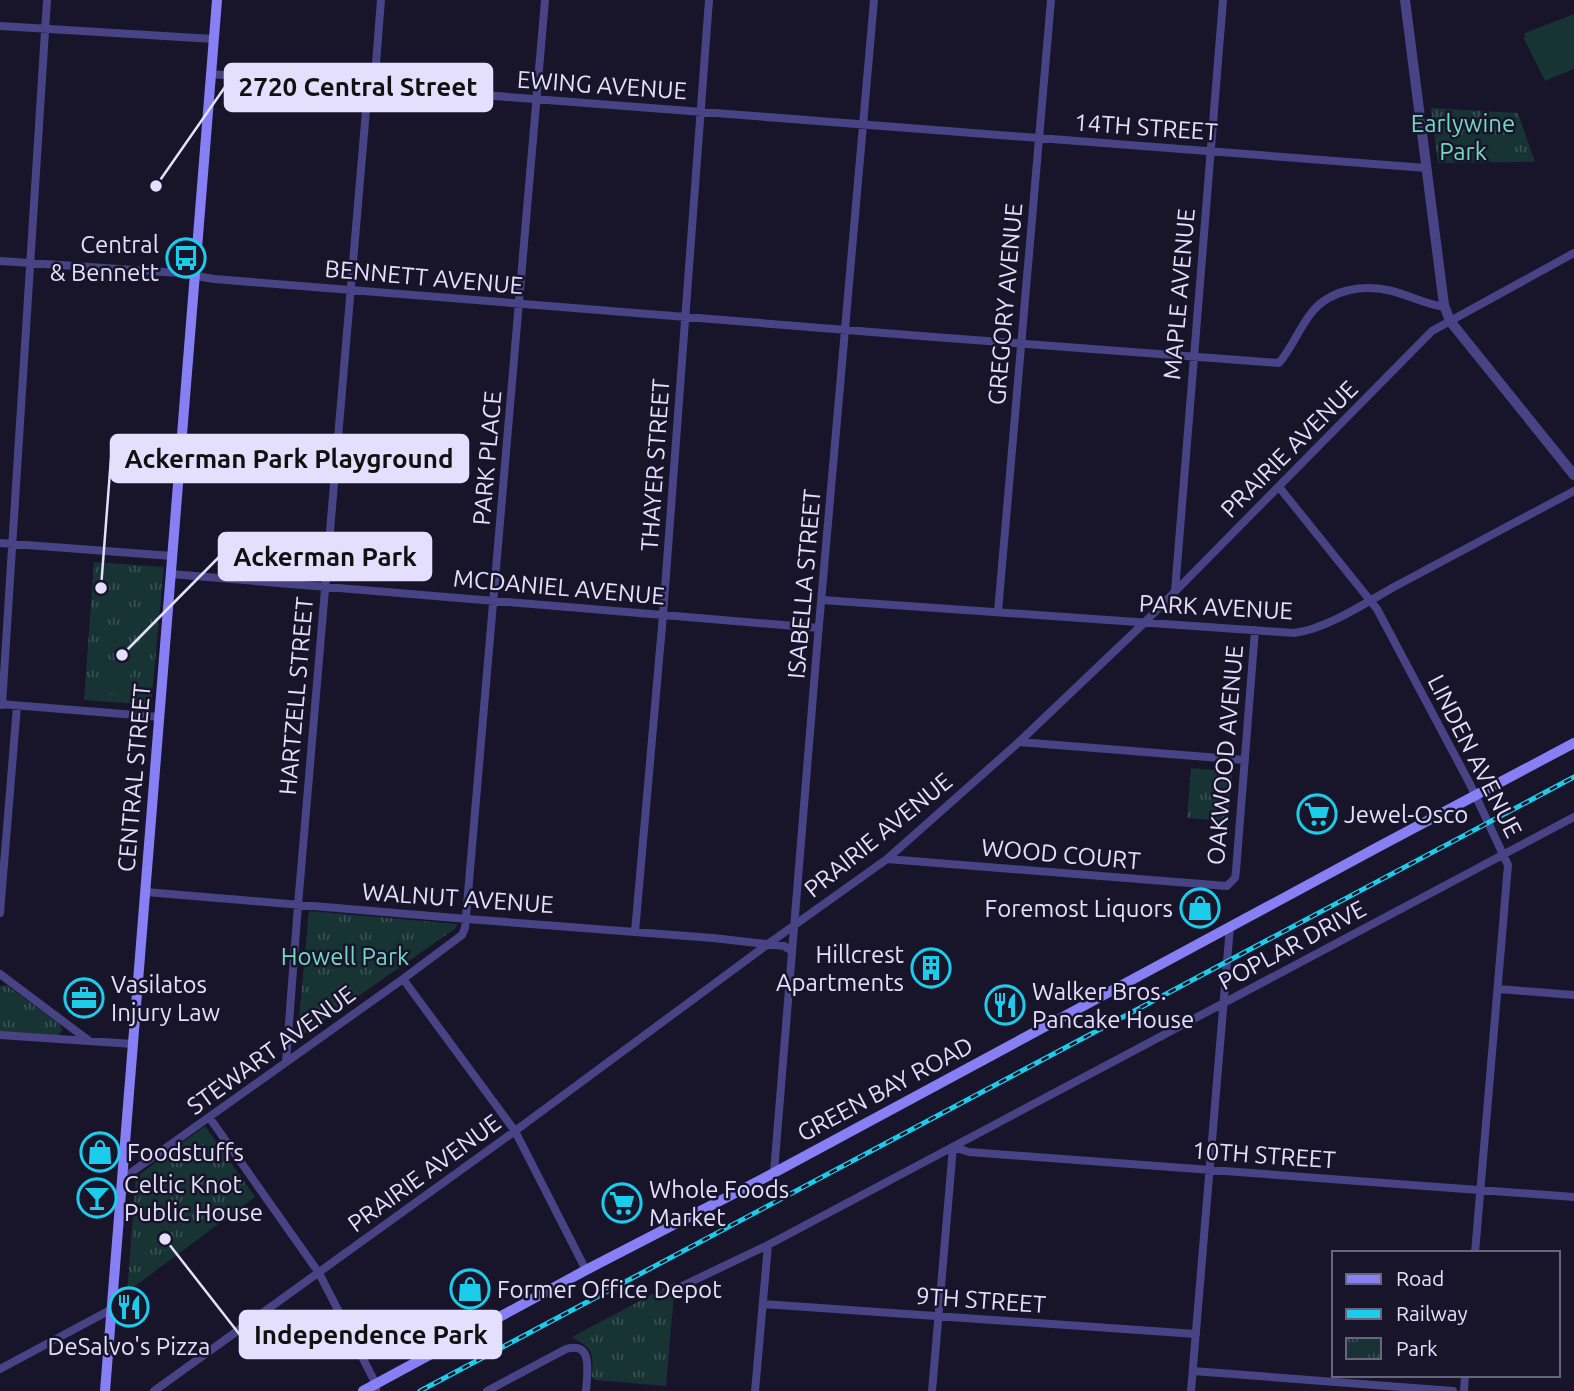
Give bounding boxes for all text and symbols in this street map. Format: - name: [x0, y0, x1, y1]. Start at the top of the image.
- callout: 2720 Central Street: [225, 64, 492, 111]
- street label: EWING AVENUE: [516, 66, 688, 104]
- text: 2720 Central Street: [239, 72, 477, 101]
- street label: 14TH STREET: [1073, 109, 1219, 145]
- park label: Earlywine Park: [1411, 110, 1515, 165]
- street label: GREGORY AVENUE: [983, 202, 1027, 406]
- street label: MAPLE AVENUE: [1158, 207, 1200, 381]
- place label: Central & Bennett: [50, 231, 160, 286]
- bus stop icon: Central & Bennett: [165, 237, 207, 279]
- street label: BENNETT AVENUE: [324, 255, 524, 299]
- street label: PRAIRIE AVENUE: [1215, 375, 1363, 523]
- street label: THAYER STREET: [636, 378, 674, 552]
- street label: PARK PLACE: [468, 390, 506, 526]
- callout: Ackerman Park Playground: [111, 435, 468, 482]
- text: Ackerman Park Playground: [124, 444, 454, 473]
- street label: ISABELLA STREET: [782, 488, 826, 680]
- callout: Ackerman Park: [219, 533, 431, 580]
- text: Ackerman Park: [233, 542, 417, 571]
- street label: MCDANIEL AVENUE: [452, 564, 666, 610]
- street label: PARK AVENUE: [1138, 589, 1294, 625]
- street label: HARTZELL STREET: [274, 596, 318, 796]
- street label: OAKWOOD AVENUE: [1202, 644, 1248, 866]
- street label: LINDEN AVENUE: [1422, 670, 1528, 842]
- street label: CENTRAL STREET: [112, 683, 156, 873]
- street label: PRAIRIE AVENUE: [799, 767, 957, 903]
- supermarket icon: Jewel-Osco: [1296, 793, 1338, 835]
- place label: Jewel-Osco: [1344, 801, 1468, 828]
- street label: WOOD COURT: [980, 834, 1142, 874]
- street label: WALNUT AVENUE: [361, 878, 555, 918]
- shop icon: Foremost Liquors: [1179, 887, 1221, 929]
- place label: Foremost Liquors: [985, 895, 1173, 922]
- street label: POPLAR DRIVE: [1214, 895, 1370, 995]
- place label: Hillcrest Apartments: [776, 941, 905, 996]
- park label: Howell Park: [281, 943, 409, 970]
- building icon: Hillcrest Apartments: [910, 947, 952, 989]
- place label: Vasilatos Injury Law: [111, 971, 221, 1026]
- office icon: Vasilatos Injury Law: [63, 977, 105, 1019]
- place label: Walker Bros. Pancake House: [1032, 978, 1194, 1033]
- street label: STEWART AVENUE: [182, 980, 360, 1120]
- restaurant icon: Walker Bros. Pancake House: [984, 984, 1026, 1026]
- street label: GREEN BAY ROAD: [793, 1031, 977, 1147]
- street label: PRAIRIE AVENUE: [342, 1109, 506, 1237]
- shop icon: Foodstuffs: [79, 1131, 121, 1173]
- street label: 10TH STREET: [1191, 1137, 1337, 1173]
- place label: Foodstuffs: [127, 1139, 244, 1166]
- place label: Celtic Knot Public House: [124, 1171, 263, 1226]
- place label: Whole Foods Market: [649, 1176, 789, 1231]
- bar icon: Celtic Knot Public House: [76, 1177, 118, 1219]
- supermarket icon: Whole Foods Market: [601, 1182, 643, 1224]
- legend: [1332, 1251, 1560, 1377]
- text: Road: [1396, 1266, 1444, 1290]
- shop icon: Former Office Depot: [449, 1268, 491, 1310]
- place label: Former Office Depot: [497, 1276, 722, 1303]
- street label: 9TH STREET: [915, 1282, 1047, 1318]
- restaurant icon: DeSalvo's Pizza: [108, 1286, 150, 1328]
- text: Railway: [1396, 1301, 1468, 1325]
- callout: Independence Park: [240, 1311, 501, 1358]
- text: Independence Park: [254, 1320, 488, 1349]
- place label: DeSalvo's Pizza: [48, 1333, 210, 1360]
- text: Park: [1396, 1336, 1438, 1360]

